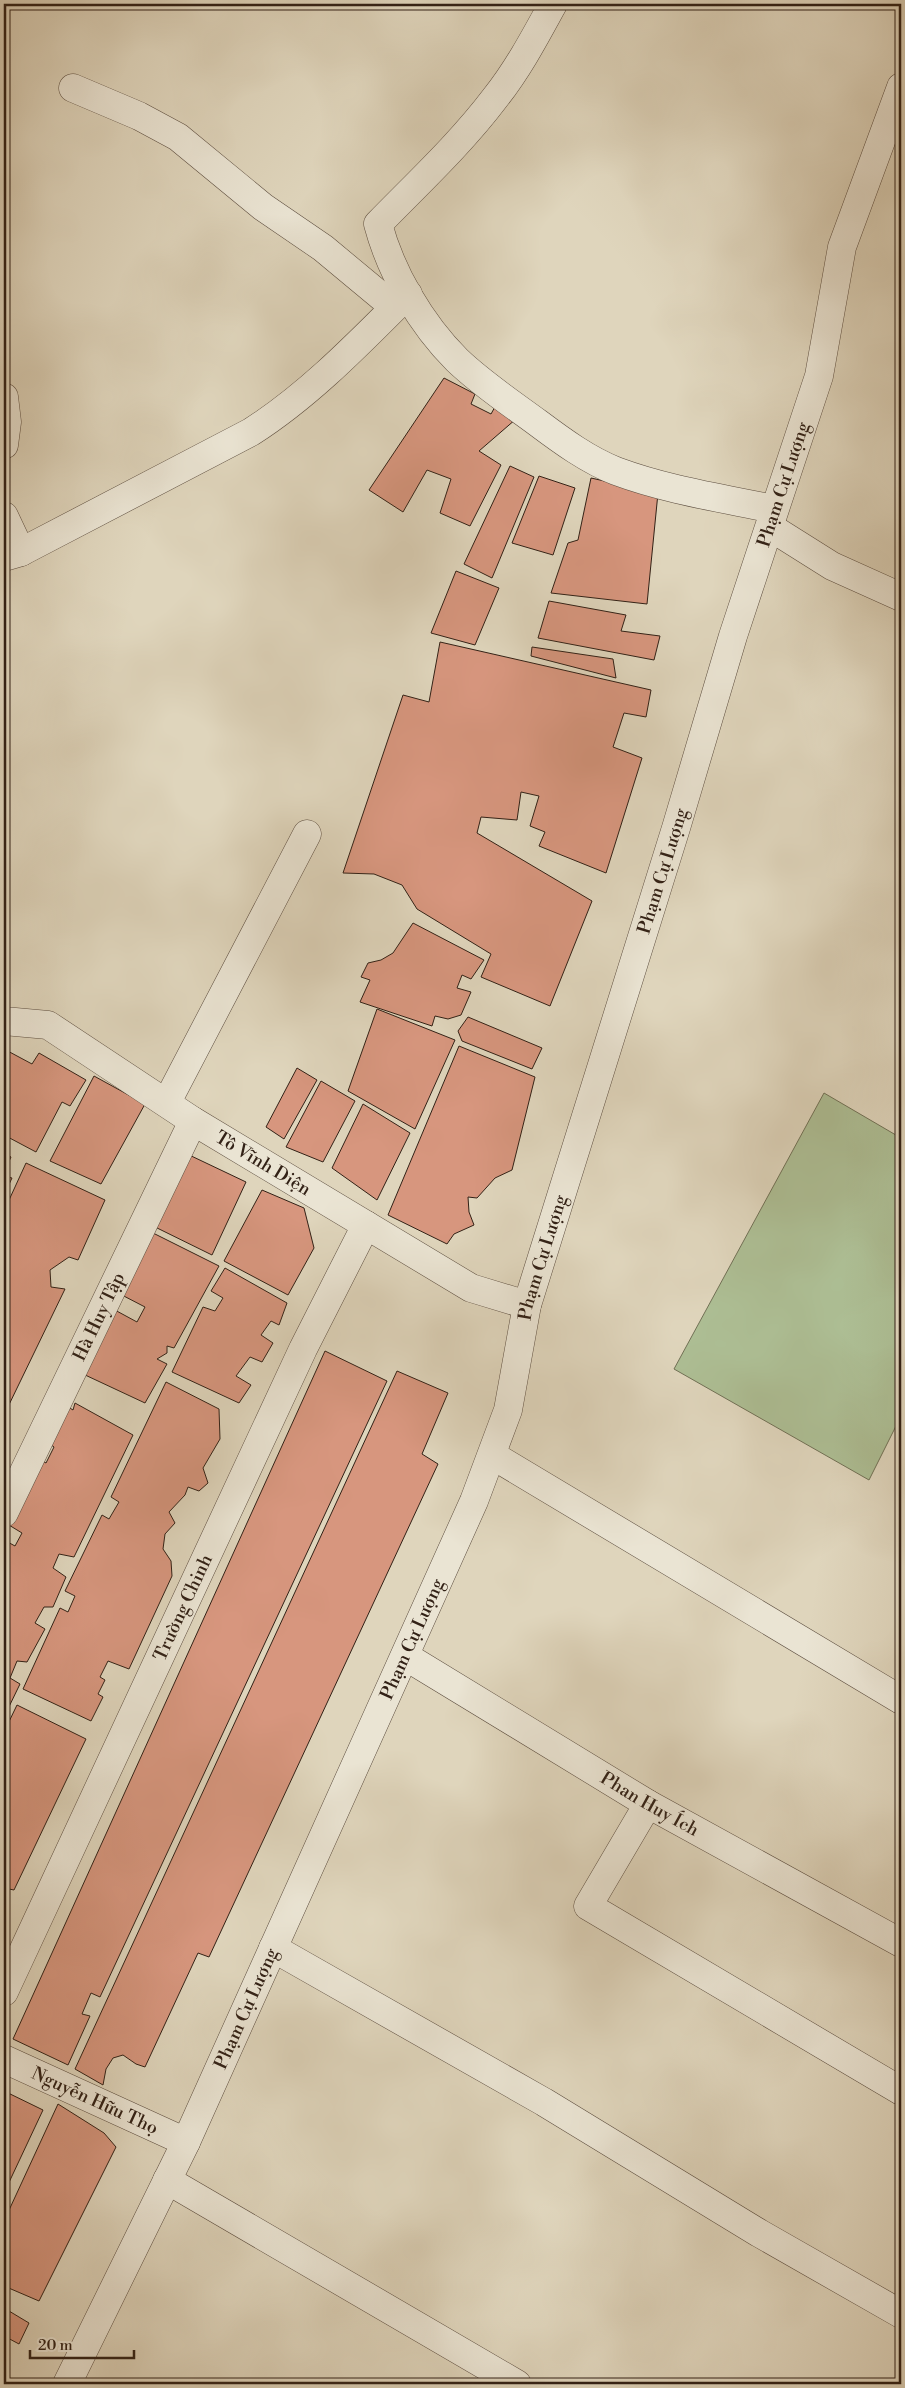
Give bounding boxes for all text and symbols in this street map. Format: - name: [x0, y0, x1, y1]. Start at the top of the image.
- street label: Phạm Cự Lượng: [752, 418, 815, 550]
- street label: Phạm Cự Lượng: [633, 805, 693, 937]
- street label: Tô Vĩnh Diện: [211, 1126, 315, 1201]
- street label: Phạm Cự Lượng: [513, 1191, 573, 1322]
- street label: Hà Huy Tập: [68, 1269, 130, 1365]
- street label: Trường Chinh: [149, 1551, 218, 1665]
- street label: Phạm Cự Lượng: [375, 1575, 450, 1703]
- street label: Phan Huy Ích: [596, 1767, 703, 1842]
- street label: Phạm Cự Lượng: [209, 1944, 284, 2073]
- street label: Nguyễn Hữu Thọ: [28, 2062, 162, 2140]
- scale bar: [30, 2328, 134, 2360]
- text: 20 m: [38, 2336, 73, 2355]

